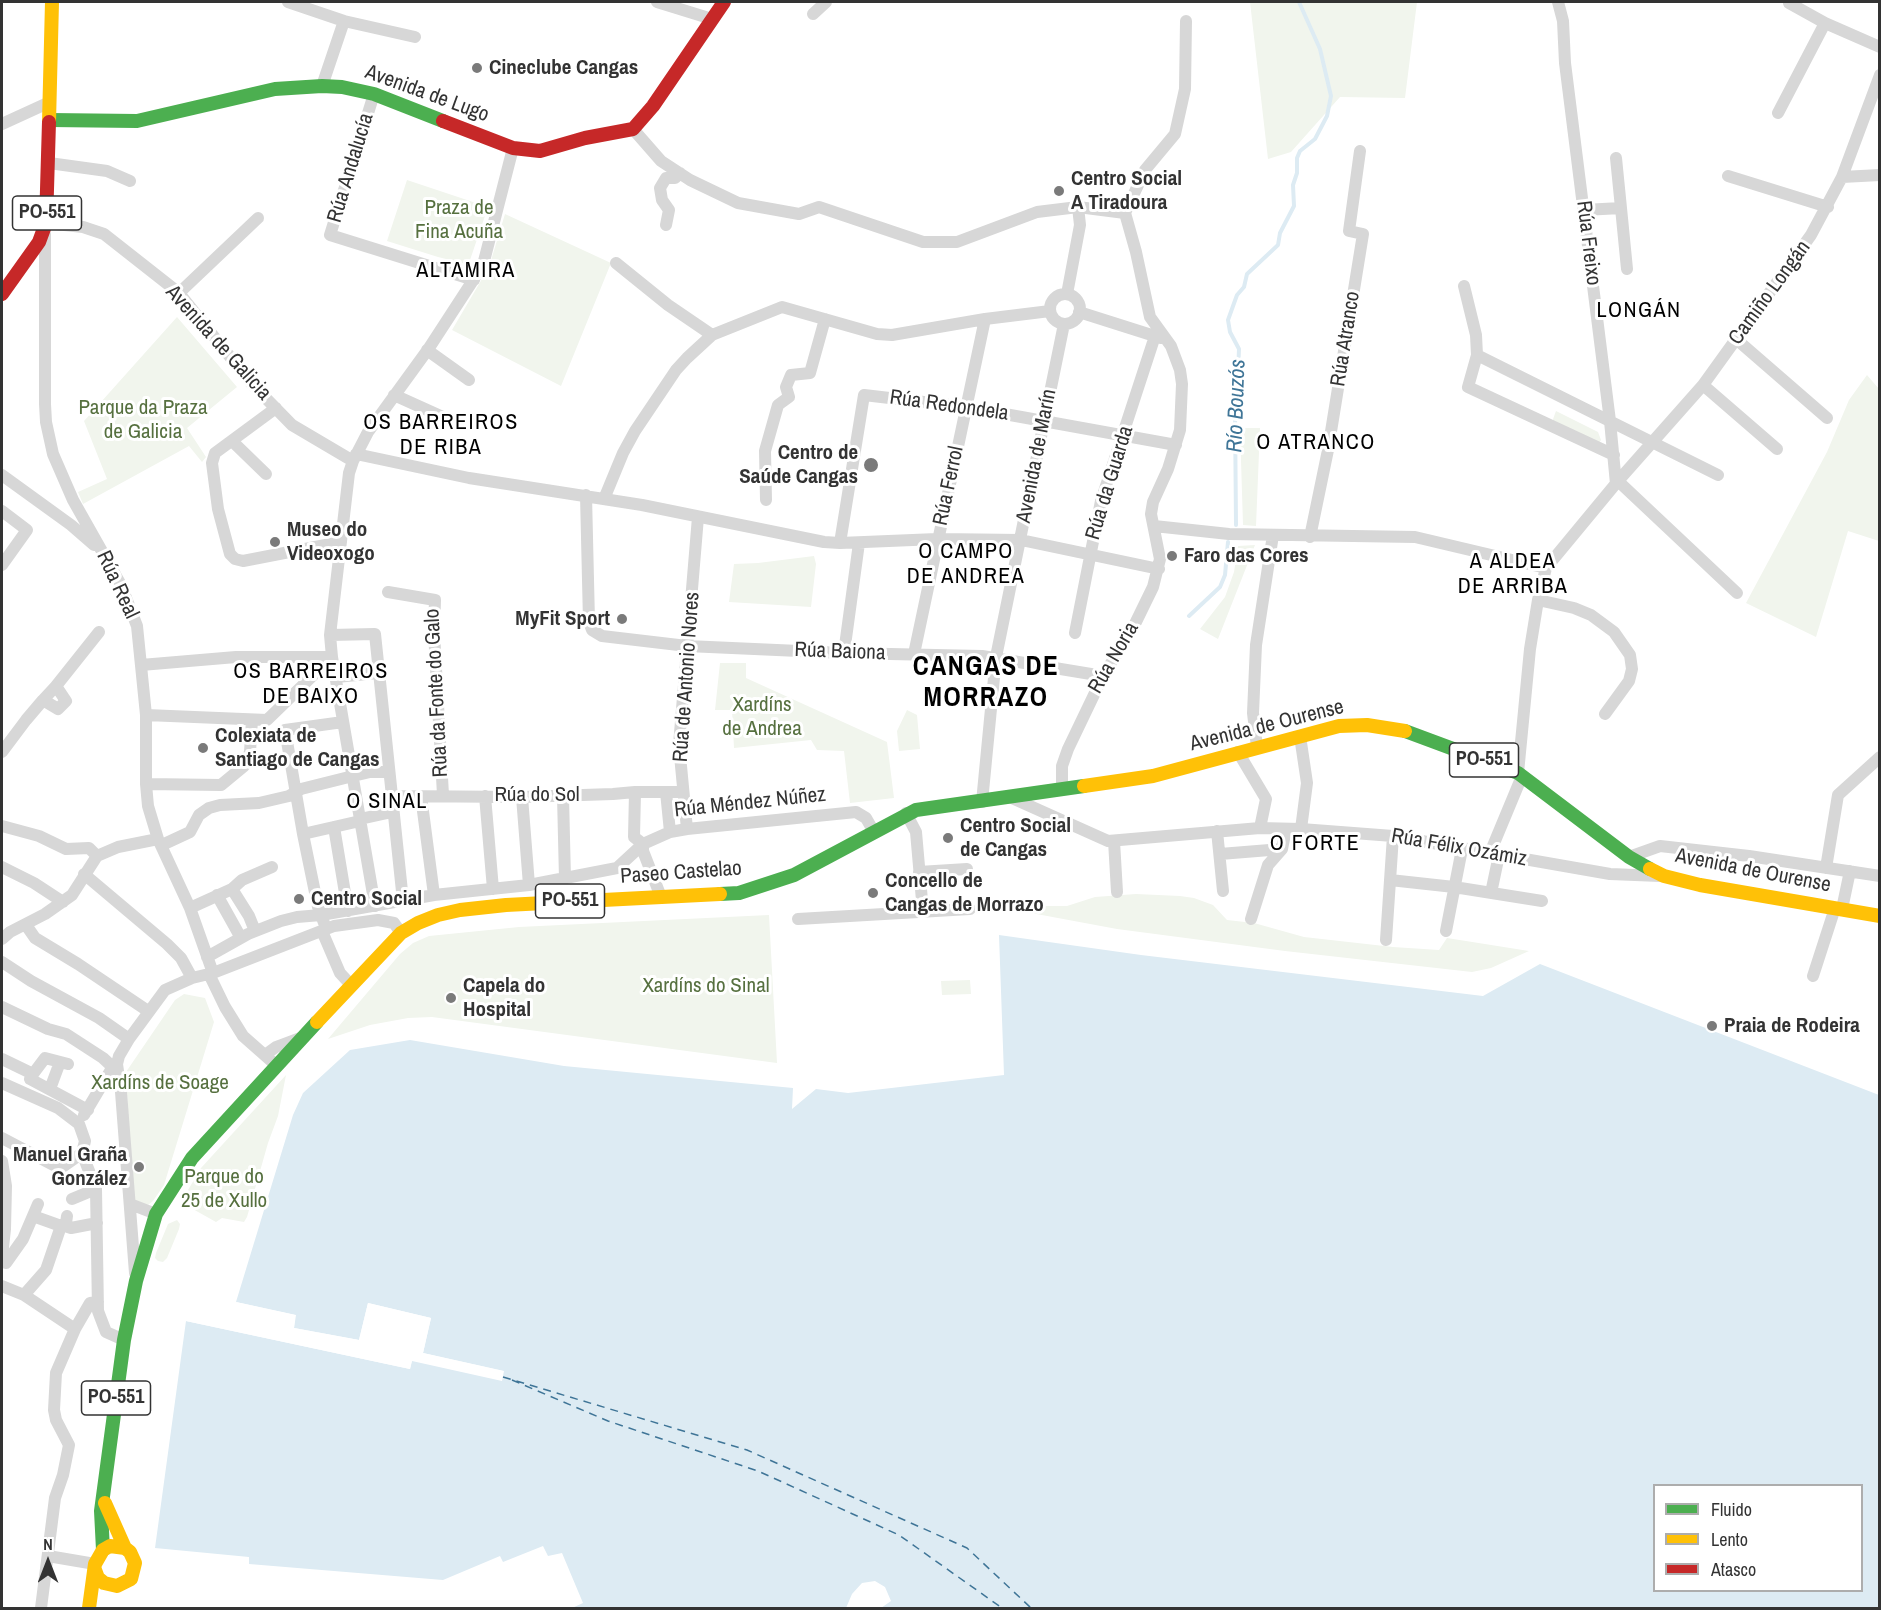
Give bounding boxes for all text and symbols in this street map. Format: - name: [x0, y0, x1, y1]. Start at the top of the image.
- place label: Cineclube Cangas: [489, 55, 638, 81]
- street label: Avenida de Lugo: [362, 60, 492, 128]
- marker: Cineclube Cangas: [470, 61, 484, 75]
- street label: Rúa Andalucía: [322, 110, 380, 226]
- place label: Centro Social A Tiradoura: [1071, 166, 1182, 216]
- marker: Centro Social A Tiradoura: [1052, 184, 1066, 198]
- park label: Praza de Fina Acuña: [415, 195, 503, 245]
- road number: PO-551: [12, 196, 82, 230]
- street label: Rúa Freixo: [1570, 199, 1606, 287]
- street label: Camiño Longán: [1724, 236, 1816, 350]
- district label: ALTAMIRA: [416, 258, 516, 284]
- street label: Avenida de Galicia: [160, 280, 276, 406]
- street label: Rúa Atranco: [1326, 290, 1366, 388]
- district label: LONGÁN: [1596, 298, 1682, 324]
- water label: Río Bouzós: [1222, 359, 1252, 453]
- street label: Rúa Redondela: [888, 385, 1010, 427]
- street label: Avenida de Marín: [1012, 387, 1062, 525]
- park label: Parque da Praza de Galicia: [78, 395, 208, 445]
- district label: OS BARREIROS DE RIBA: [363, 410, 519, 462]
- street label: Rúa da Guarda: [1081, 423, 1139, 543]
- district label: O ATRANCO: [1256, 430, 1376, 456]
- place label: Centro de Saúde Cangas: [739, 440, 858, 490]
- street label: Rúa Ferrol: [928, 444, 970, 528]
- marker: Centro de Saúde Cangas: [862, 456, 880, 474]
- place label: Museo do Videoxogo: [287, 517, 375, 567]
- marker: Museo do Videoxogo: [268, 535, 282, 549]
- district label: O CAMPO DE ANDREA: [907, 539, 1025, 590]
- place label: Faro das Cores: [1184, 543, 1309, 569]
- street label: Rúa Real: [90, 547, 144, 623]
- marker: Faro das Cores: [1165, 549, 1179, 563]
- district label: A ALDEA DE ARRIBA: [1458, 549, 1568, 600]
- street label: Rúa de Antonio Nores: [668, 591, 706, 763]
- place label: MyFit Sport: [515, 606, 610, 632]
- street label: Rúa da Fonte do Galo: [420, 608, 454, 778]
- marker: MyFit Sport: [615, 612, 629, 626]
- street label: Rúa Noria: [1083, 618, 1145, 698]
- street label: Rúa Baiona: [794, 638, 886, 666]
- district label: CANGAS DE MORRAZO: [913, 652, 1059, 715]
- district label: OS BARREIROS DE BAIXO: [233, 659, 389, 710]
- park label: Xardíns de Andrea: [722, 692, 802, 742]
- street label: Avenida de Ourense: [1187, 695, 1347, 757]
- place label: Colexiata de Santiago de Cangas: [215, 723, 380, 773]
- marker: Colexiata de Santiago de Cangas: [196, 741, 210, 755]
- road number: PO-551: [1450, 743, 1518, 777]
- street label: Rúa do Sol: [494, 782, 580, 808]
- street label: Rúa Méndez Núñez: [673, 783, 827, 823]
- district label: O SINAL: [346, 789, 428, 815]
- place label: Centro Social de Cangas: [960, 813, 1071, 863]
- street label: Rúa Félix Ozámiz: [1389, 824, 1529, 872]
- marker: Centro Social de Cangas: [941, 831, 955, 845]
- district label: O FORTE: [1270, 831, 1360, 857]
- street label: Avenida de Ourense: [1673, 844, 1833, 898]
- street label: Paseo Castelao: [619, 856, 743, 890]
- place label: Concello de Cangas de Morrazo: [885, 868, 1044, 918]
- road number: PO-551: [536, 884, 604, 918]
- place label: Centro Social: [311, 886, 422, 912]
- marker: Concello de Cangas de Morrazo: [866, 886, 880, 900]
- marker: Centro Social: [292, 892, 306, 906]
- place label: Capela do Hospital: [463, 973, 545, 1023]
- park label: Xardíns do Sinal: [642, 973, 770, 999]
- marker: Capela do Hospital: [444, 991, 458, 1005]
- place label: Praia de Rodeira: [1724, 1013, 1860, 1039]
- marker: Praia de Rodeira: [1705, 1019, 1719, 1033]
- park label: Xardíns de Soage: [91, 1070, 229, 1096]
- place label: Manuel Graña González: [13, 1142, 127, 1192]
- marker: Manuel Graña González: [132, 1160, 146, 1174]
- park label: Parque do 25 de Xullo: [181, 1164, 267, 1214]
- road number: PO-551: [82, 1381, 150, 1415]
- legend: [1653, 1484, 1863, 1592]
- text: Fluido: [1711, 1497, 1752, 1522]
- text: Lento: [1711, 1527, 1748, 1552]
- north arrow: [18, 1532, 78, 1592]
- text: N: [43, 1533, 53, 1555]
- text: Atasco: [1711, 1557, 1756, 1582]

